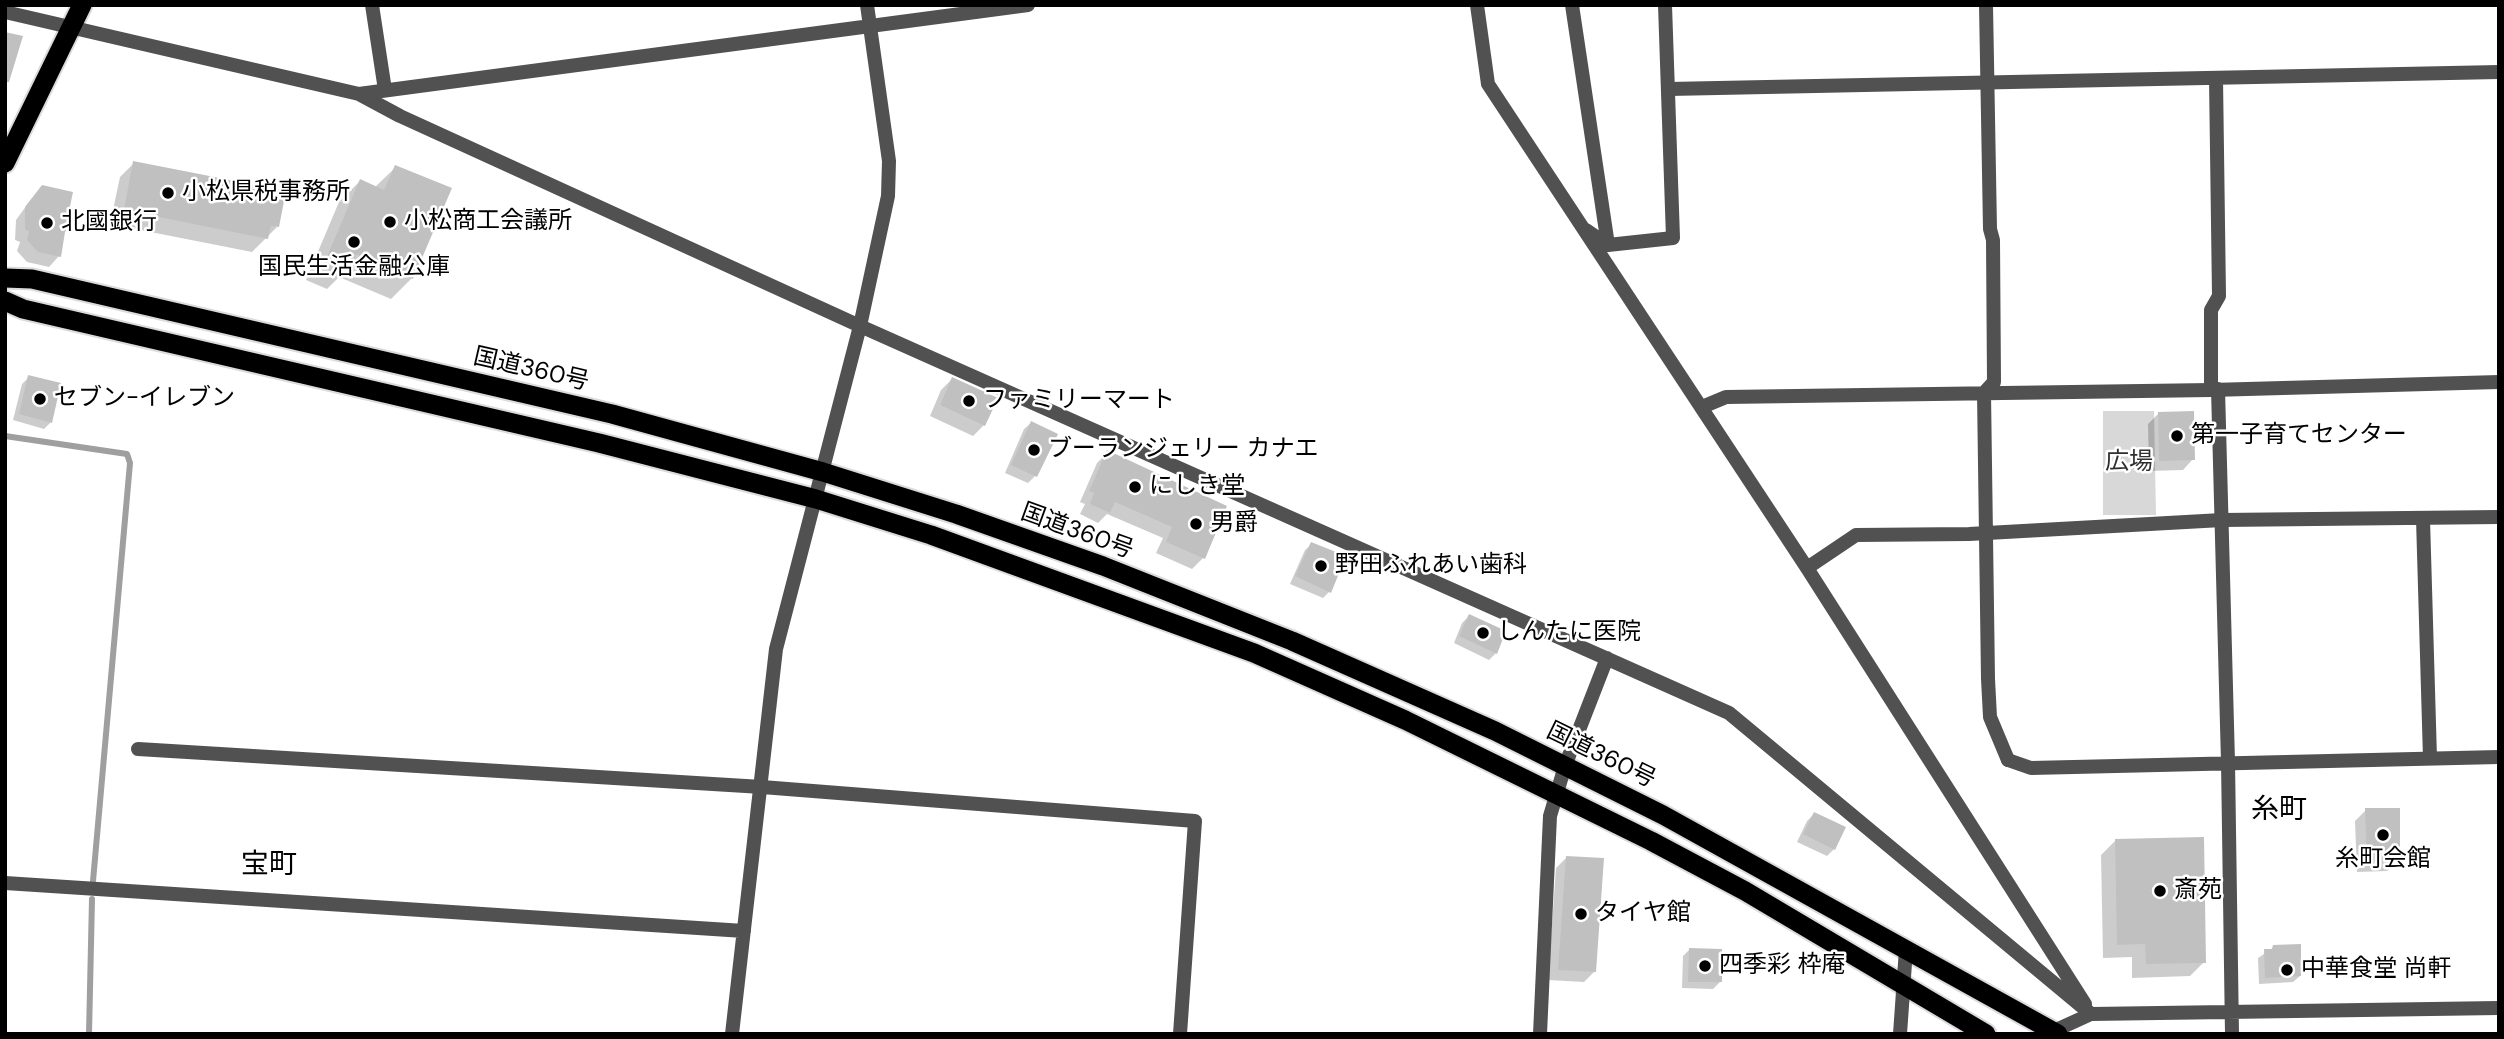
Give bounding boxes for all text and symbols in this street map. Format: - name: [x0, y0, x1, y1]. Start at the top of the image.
- place label: 小松県税事務所: [182, 179, 350, 207]
- marker: 小松県税事務所: [160, 185, 176, 201]
- place label: 小松商工会議所: [404, 208, 572, 236]
- place label: 北國銀行: [61, 209, 157, 237]
- marker: 小松商工会議所: [382, 214, 398, 230]
- marker: 北國銀行: [39, 215, 55, 231]
- marker: 国民生活金融公庫: [346, 234, 362, 250]
- place label: 国民生活金融公庫: [258, 254, 450, 282]
- street label: 国道360号: [470, 343, 592, 397]
- place label: セブン-イレブン: [54, 385, 235, 413]
- place label: ファミリーマート: [983, 387, 1175, 415]
- marker: セブン-イレブン: [32, 391, 48, 407]
- marker: ファミリーマート: [961, 393, 977, 409]
- place label: 第一子育てセンター: [2191, 422, 2407, 450]
- marker: 第一子育てセンター: [2169, 428, 2185, 444]
- place label: ブーランジェリー カナエ: [1048, 436, 1318, 464]
- marker: ブーランジェリー カナエ: [1026, 442, 1042, 458]
- park label: 広場: [2105, 449, 2153, 477]
- place label: にしき堂: [1149, 473, 1245, 501]
- marker: にしき堂: [1127, 479, 1143, 495]
- street label: 国道360号: [1017, 498, 1137, 566]
- place label: 男爵: [1210, 510, 1258, 538]
- marker: 男爵: [1188, 516, 1204, 532]
- place label: 野田ふれあい歯科: [1335, 552, 1527, 580]
- marker: 野田ふれあい歯科: [1313, 558, 1329, 574]
- place label: しんたに医院: [1497, 619, 1641, 647]
- marker: しんたに医院: [1475, 625, 1491, 641]
- street label: 国道360号: [1542, 717, 1660, 795]
- district label: 糸町: [2251, 794, 2307, 828]
- marker: 糸町会館: [2375, 827, 2391, 843]
- place label: 糸町会館: [2335, 846, 2431, 874]
- district label: 宝町: [241, 849, 297, 883]
- place label: 斎苑: [2174, 877, 2222, 905]
- marker: 斎苑: [2152, 883, 2168, 899]
- place label: タイヤ館: [1595, 900, 1691, 928]
- marker: タイヤ館: [1573, 906, 1589, 922]
- place label: 四季彩 枠庵: [1719, 952, 1845, 980]
- place label: 中華食堂 尚軒: [2301, 956, 2451, 984]
- marker: 四季彩 枠庵: [1697, 958, 1713, 974]
- marker: 中華食堂 尚軒: [2279, 962, 2295, 978]

